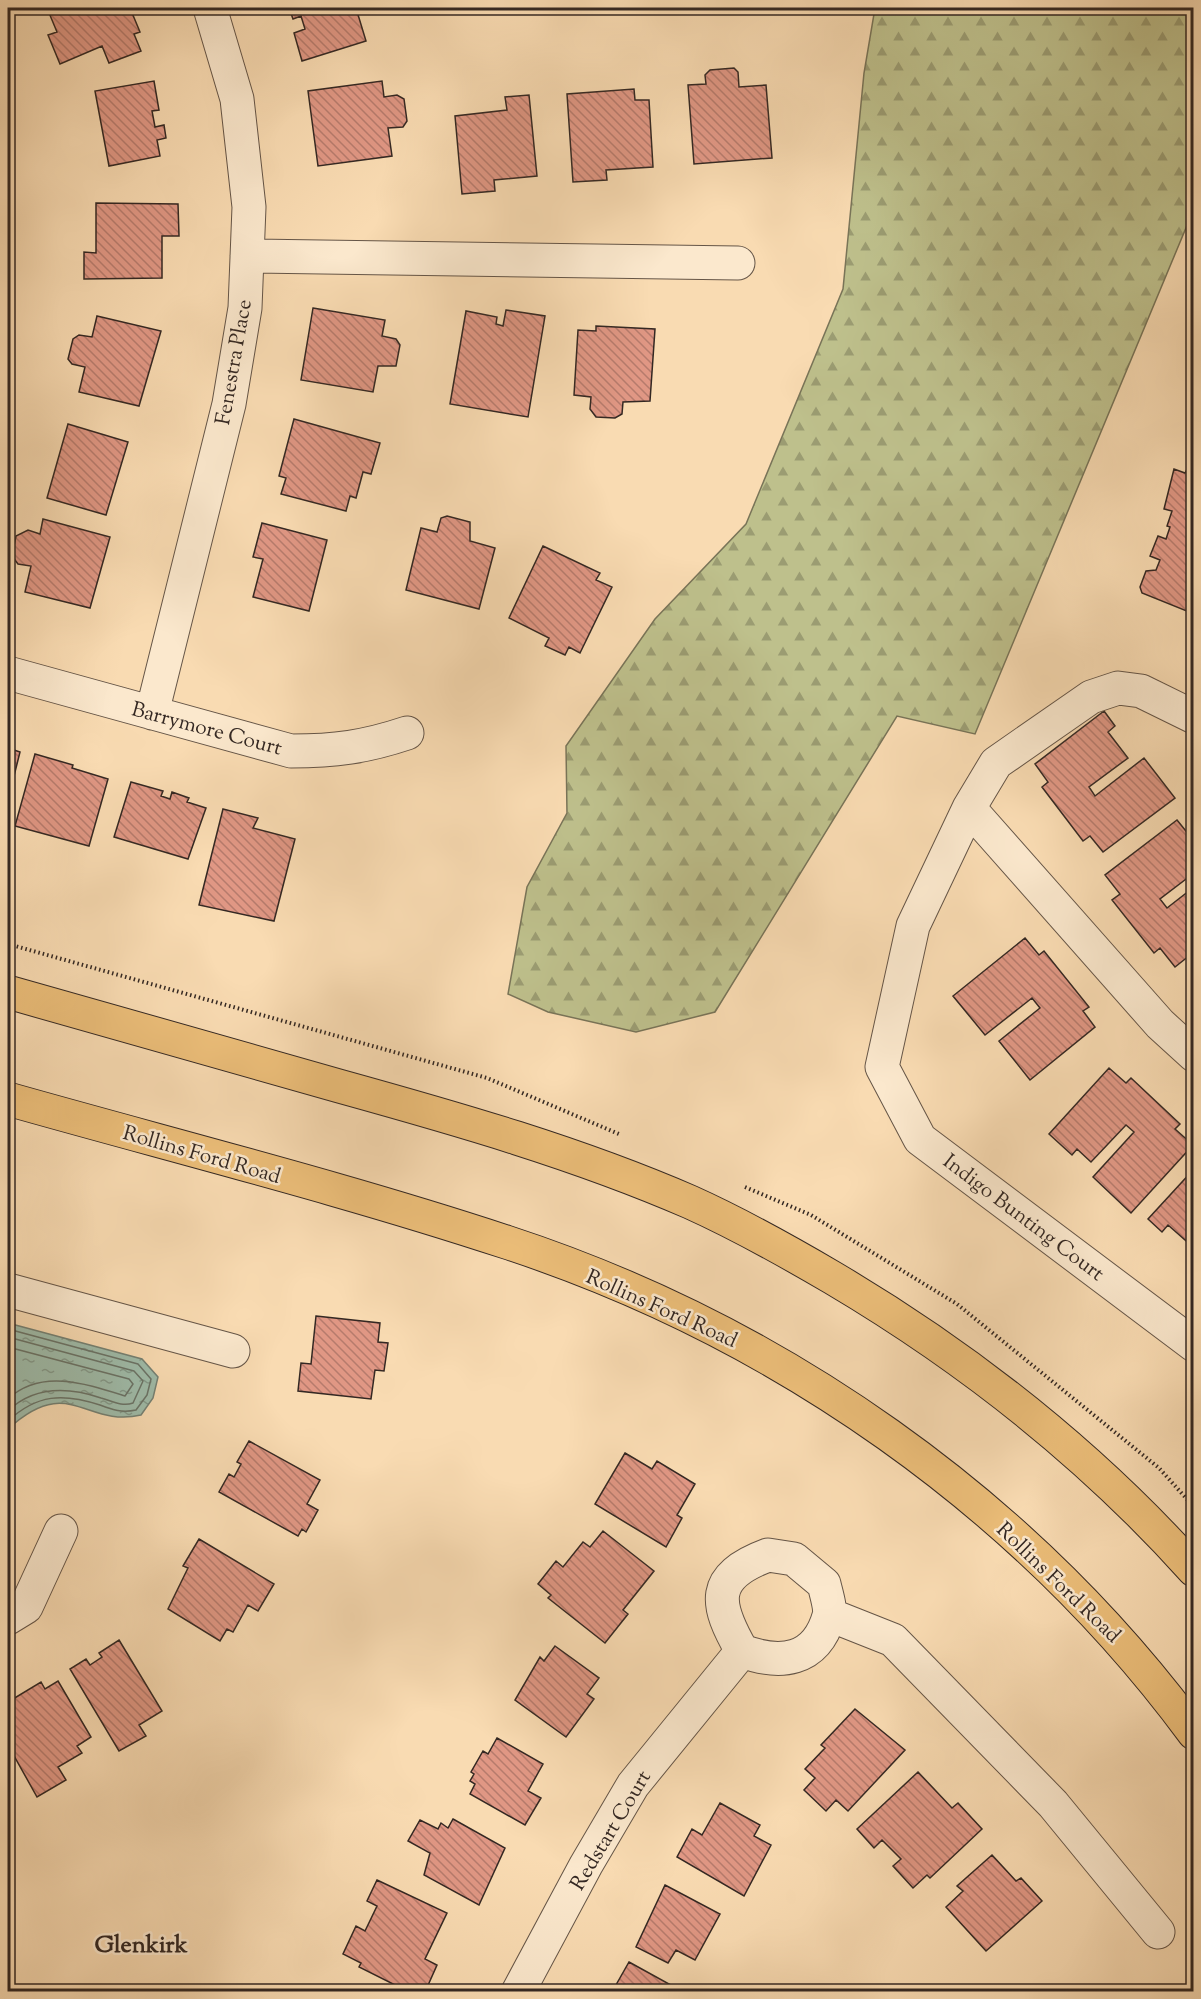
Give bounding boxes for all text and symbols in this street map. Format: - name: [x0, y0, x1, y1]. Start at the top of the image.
- street label: Fenestra Place: [209, 297, 261, 427]
- street label: Barrymore Court: [128, 695, 285, 764]
- street label: Rollins Ford Road: [119, 1119, 284, 1193]
- street label: Indigo Bunting Court: [936, 1148, 1110, 1289]
- street label: Rollins Ford Road: [581, 1263, 742, 1357]
- street label: Rollins Ford Road: [989, 1516, 1127, 1651]
- street label: Redstart Court: [564, 1765, 659, 1897]
- district label: Glenkirk: [94, 1929, 189, 1963]

